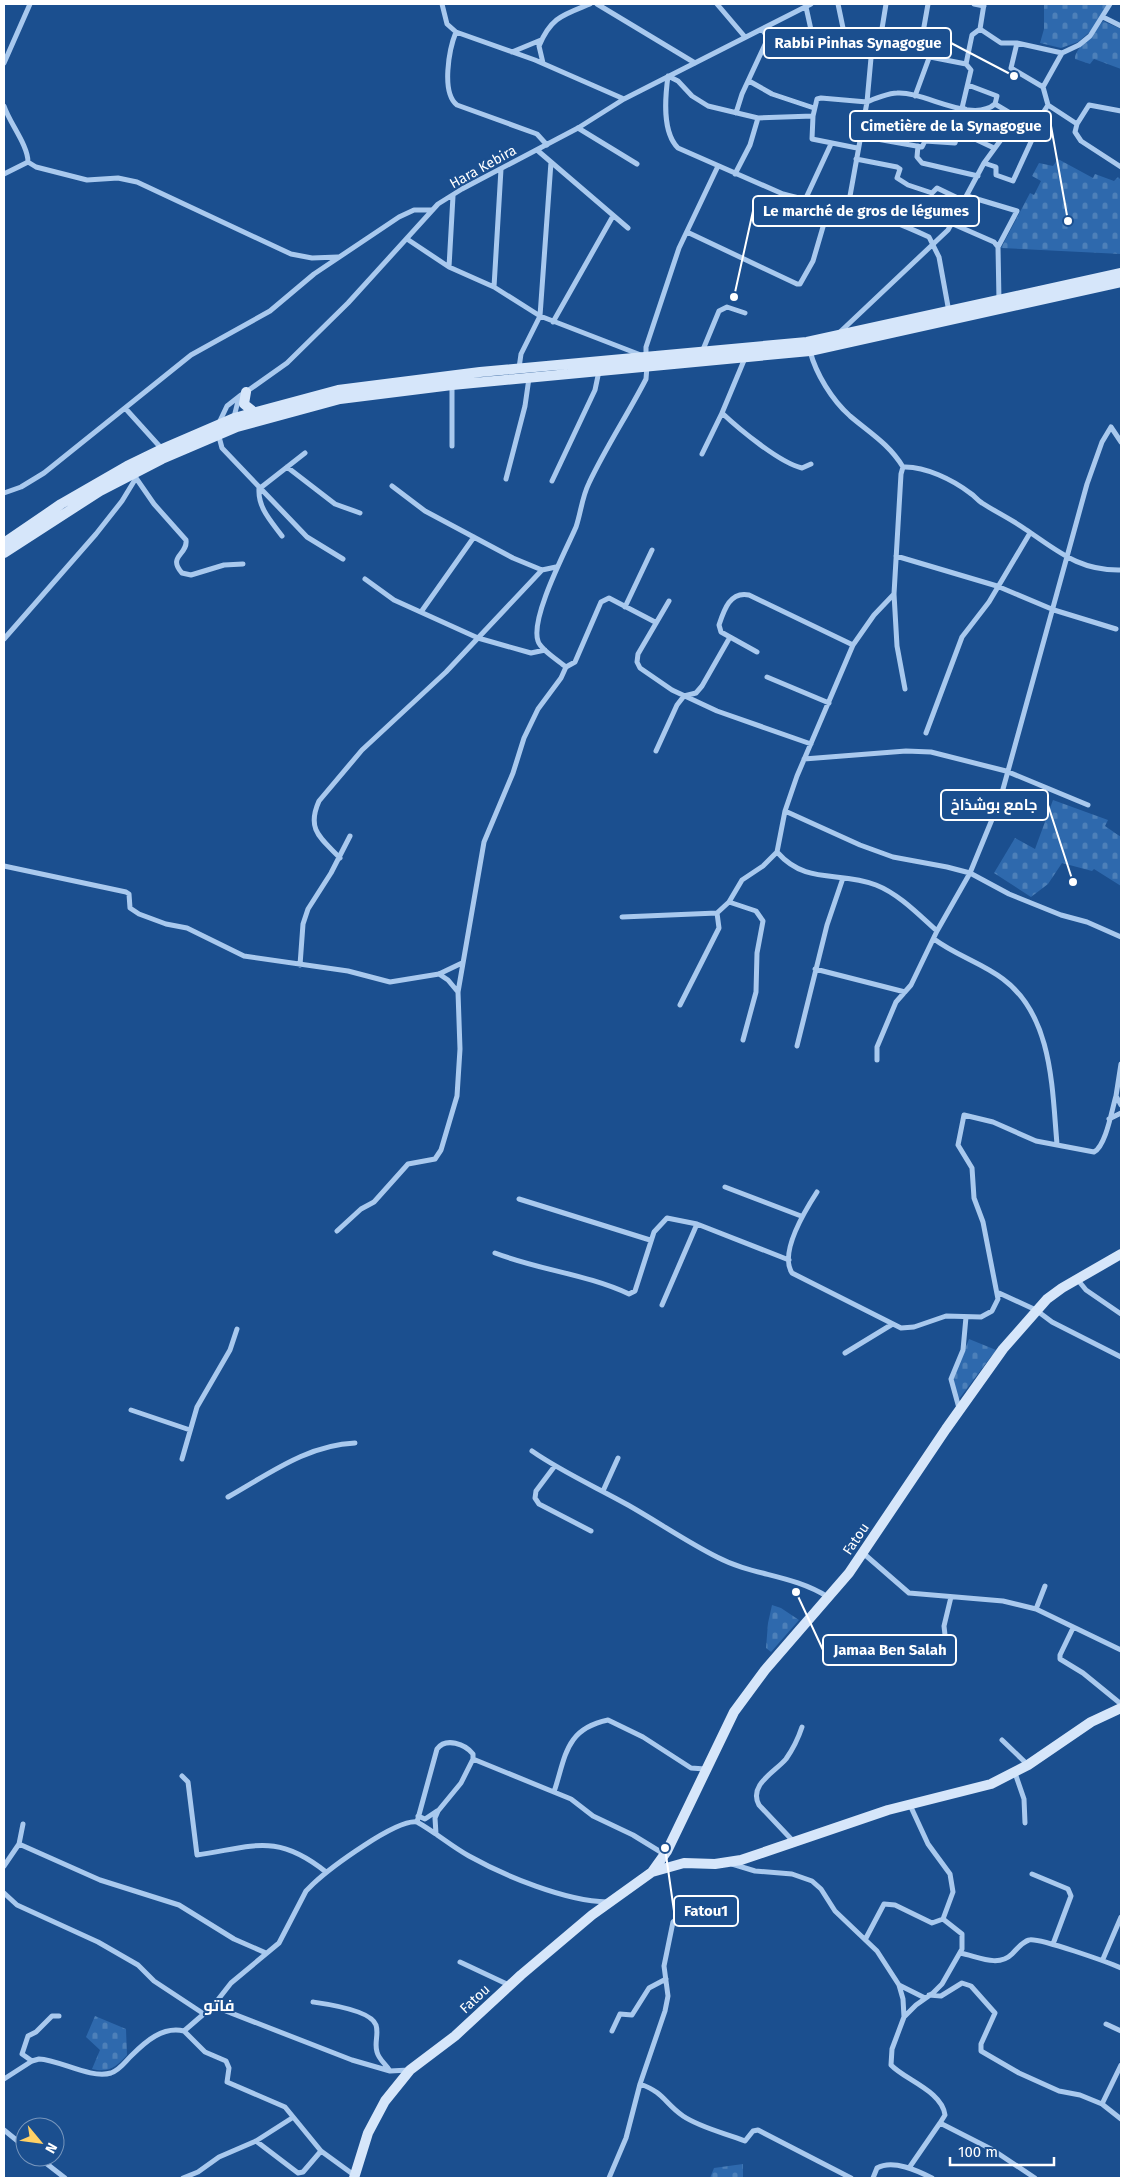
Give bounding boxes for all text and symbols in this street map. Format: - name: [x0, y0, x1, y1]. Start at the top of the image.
- callout: Rabbi Pinhas Synagogue: [764, 28, 951, 58]
- text: Rabbi Pinhas Synagogue: [774, 34, 942, 52]
- callout: Cimetière de la Synagogue: [850, 111, 1051, 141]
- text: Cimetière de la Synagogue: [860, 117, 1042, 135]
- street label: Hara Kebira: [447, 142, 519, 192]
- callout: Le marché de gros de légumes: [753, 196, 979, 226]
- text: Le marché de gros de légumes: [763, 202, 969, 220]
- callout: جامع بوشذاخ: [941, 790, 1048, 820]
- text: جامع بوشذاخ: [951, 796, 1037, 815]
- street label: Fatou: [839, 1520, 873, 1558]
- callout: Jamaa Ben Salah: [823, 1635, 956, 1665]
- text: Jamaa Ben Salah: [832, 1641, 947, 1659]
- callout: Fatou1: [674, 1896, 738, 1926]
- text: Fatou1: [684, 1902, 728, 1920]
- street label: Fatou: [456, 1981, 494, 2017]
- district label: فاتو: [203, 1996, 235, 2015]
- north arrow: [15, 2117, 65, 2167]
- scale bar: [950, 2134, 1054, 2166]
- text: N: [41, 2140, 61, 2156]
- text: 100 m: [958, 2143, 998, 2161]

